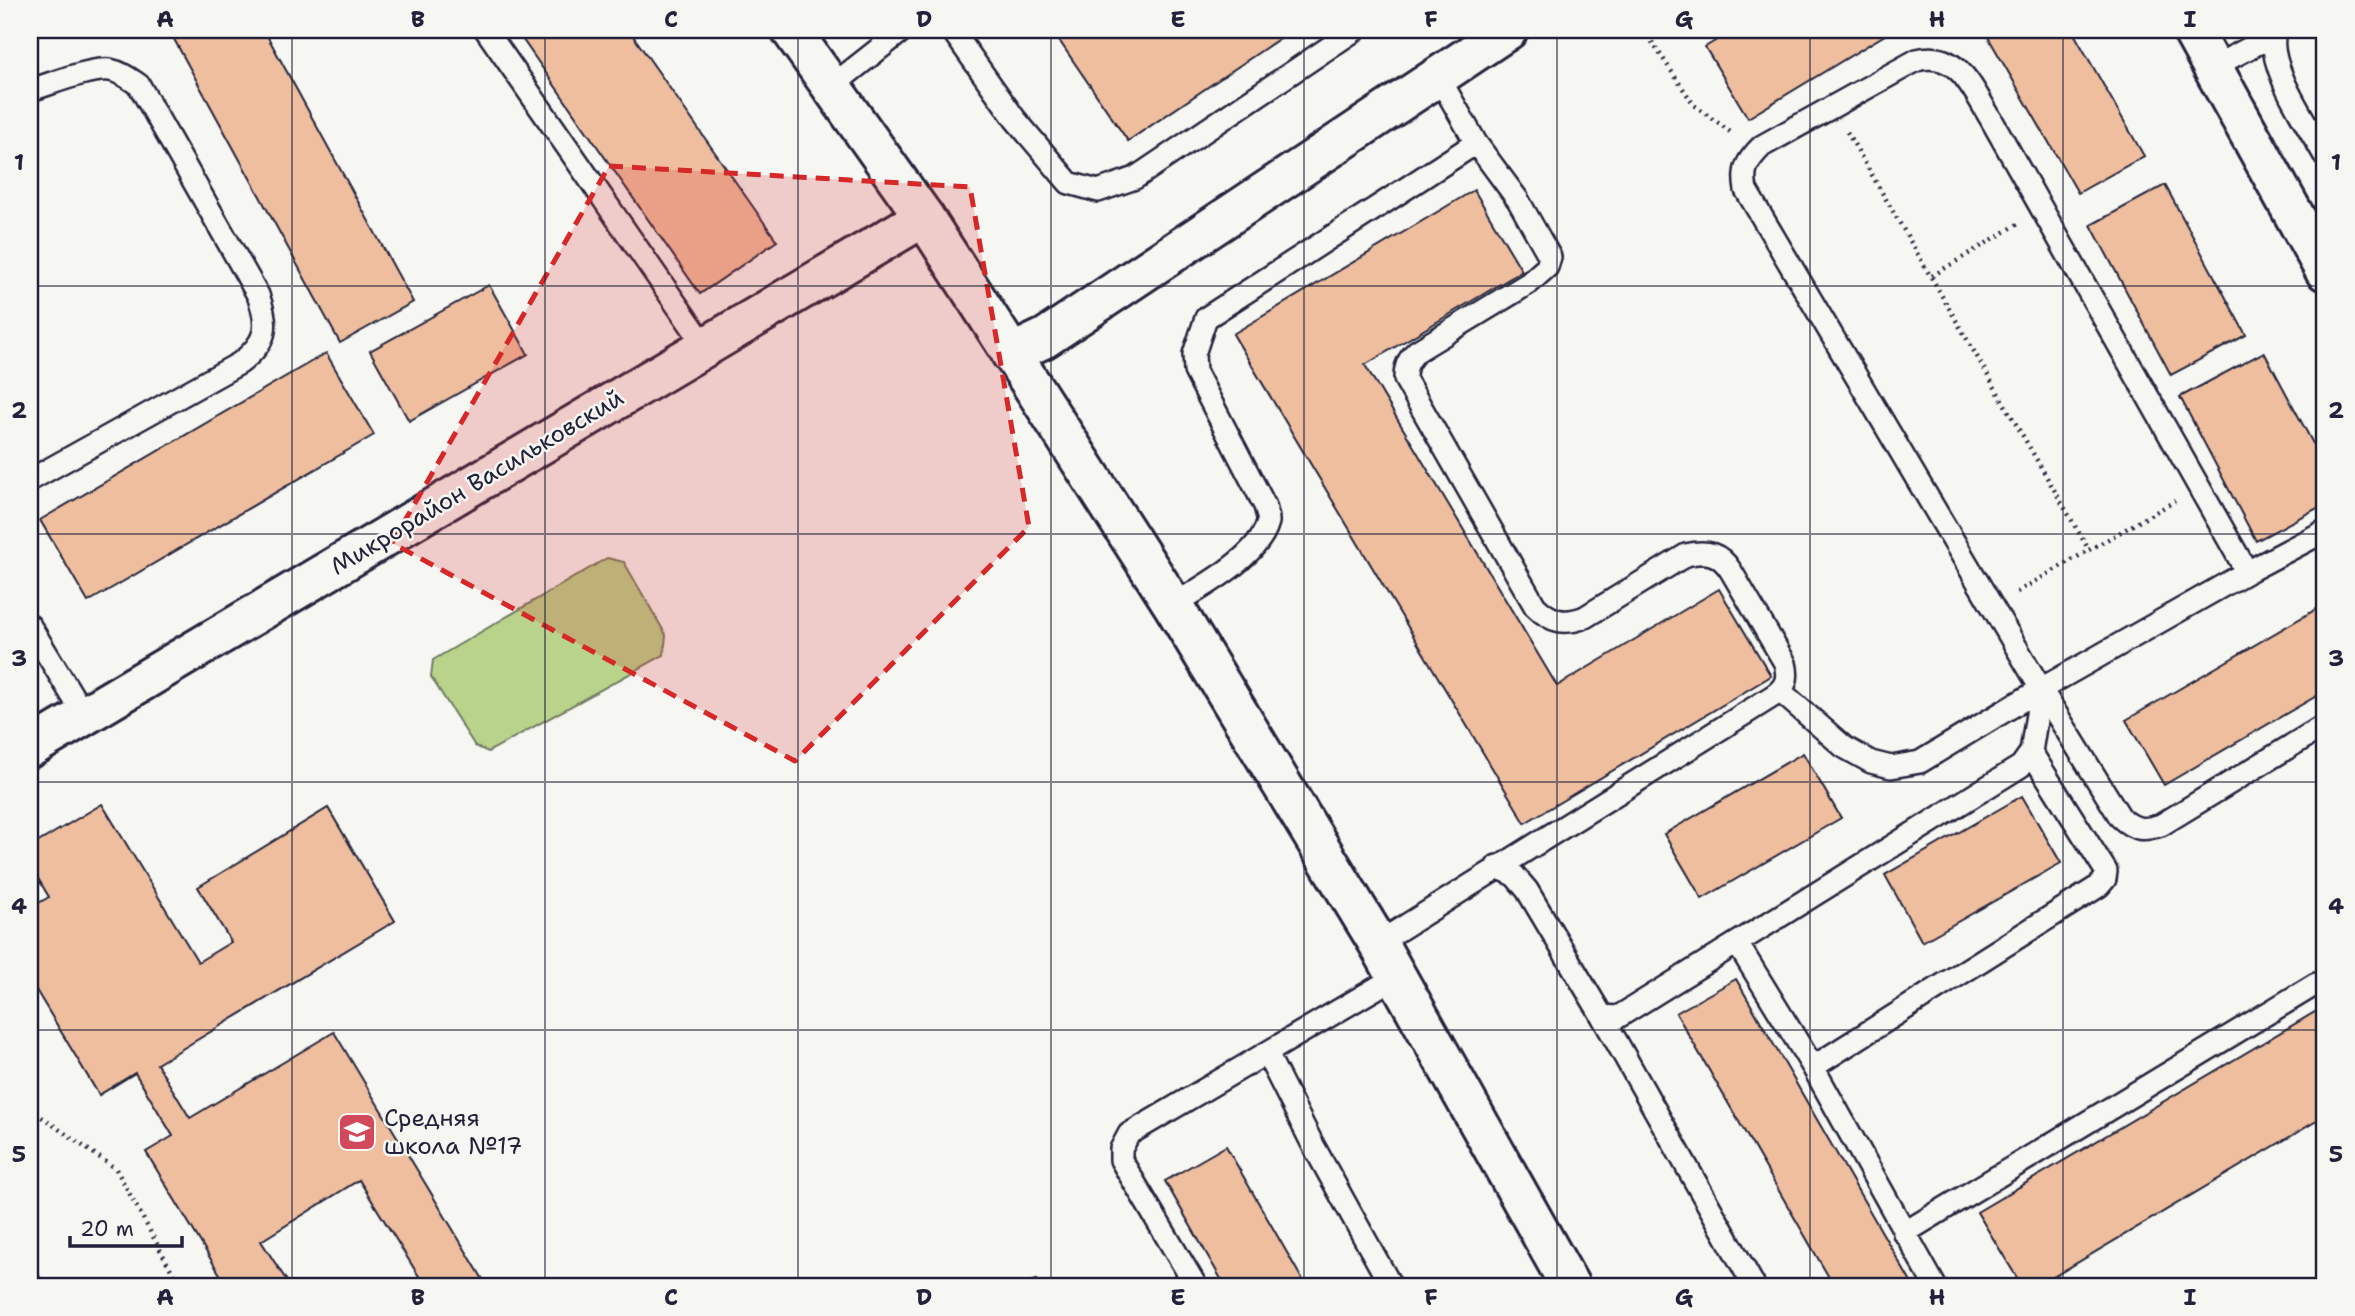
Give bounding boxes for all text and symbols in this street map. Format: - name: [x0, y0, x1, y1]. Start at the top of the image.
- text: A: [156, 4, 174, 34]
- text: B: [411, 4, 425, 34]
- text: C: [664, 4, 678, 34]
- text: D: [916, 4, 932, 34]
- text: E: [1170, 4, 1186, 34]
- text: F: [1424, 4, 1438, 34]
- text: G: [1675, 4, 1694, 34]
- text: H: [1929, 4, 1945, 34]
- text: I: [2184, 4, 2197, 34]
- text: 1: [14, 147, 24, 177]
- text: 1: [2331, 147, 2341, 177]
- street label: Микрорайон Васильковский: [324, 382, 630, 582]
- text: 2: [11, 395, 27, 425]
- text: 2: [2328, 395, 2344, 425]
- text: 3: [11, 643, 27, 673]
- text: 3: [2328, 643, 2344, 673]
- text: 4: [11, 891, 27, 921]
- text: 4: [2328, 891, 2344, 921]
- place label: Средняя школа №17: [384, 1102, 523, 1162]
- school or university icon: Средняя школа №17: [336, 1111, 378, 1153]
- text: 5: [12, 1139, 26, 1169]
- text: 5: [2329, 1139, 2343, 1169]
- scale bar: [70, 1204, 182, 1248]
- text: 20 m: [80, 1215, 134, 1243]
- text: A: [156, 1282, 174, 1312]
- text: B: [411, 1282, 425, 1312]
- text: C: [664, 1282, 678, 1312]
- text: D: [916, 1282, 932, 1312]
- text: E: [1170, 1282, 1186, 1312]
- text: F: [1424, 1282, 1438, 1312]
- text: G: [1675, 1282, 1694, 1312]
- text: H: [1929, 1282, 1945, 1312]
- text: I: [2184, 1282, 2197, 1312]

